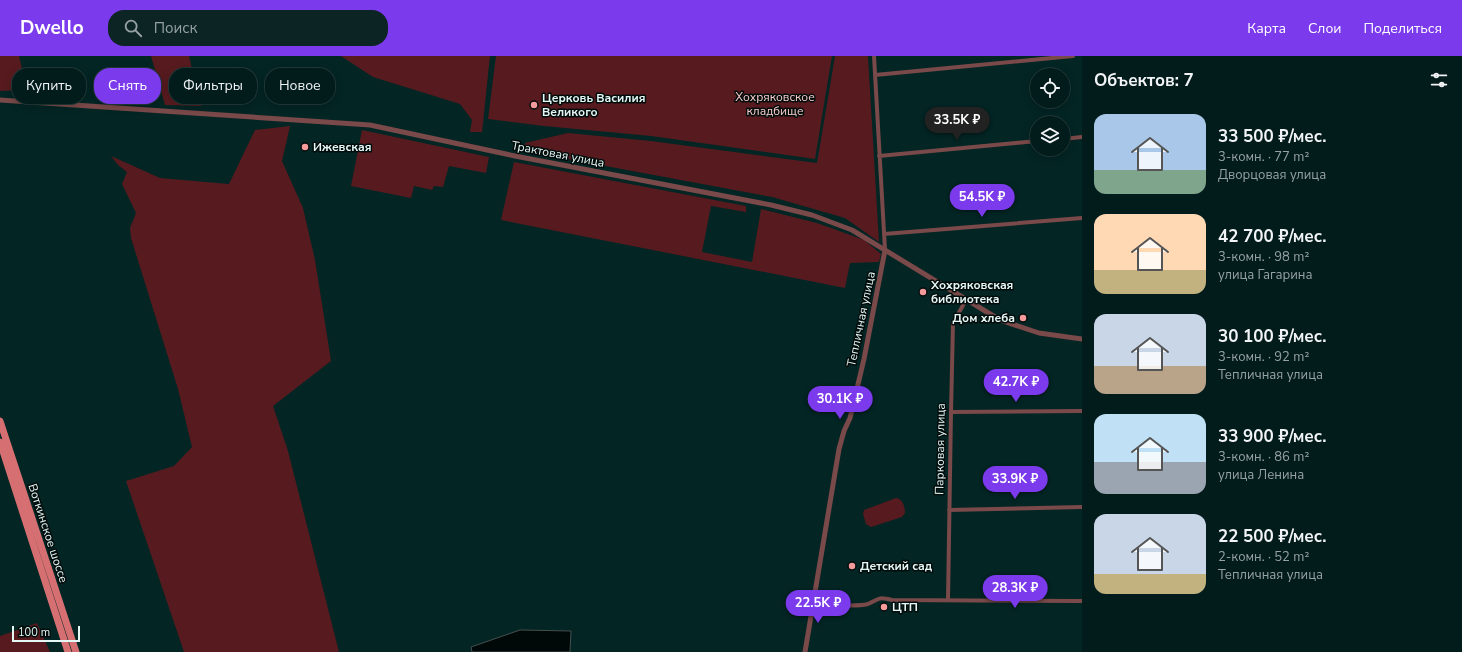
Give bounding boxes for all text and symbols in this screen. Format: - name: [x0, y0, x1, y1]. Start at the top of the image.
- search box: [108, 10, 388, 46]
- text: Dwello: [20, 15, 84, 41]
- icon: search: [122, 17, 144, 39]
- text: Поиск: [154, 18, 197, 38]
- text: Карта: [1247, 19, 1286, 38]
- text: Слои: [1308, 19, 1342, 38]
- text: Поделиться: [1364, 19, 1442, 38]
- chip: Купить: [12, 68, 86, 104]
- chip: Снять: [94, 68, 161, 104]
- chip: Фильтры: [169, 68, 257, 104]
- chip: Новое: [265, 68, 335, 104]
- map controls: [1030, 68, 1070, 156]
- button: locate: [1030, 68, 1070, 108]
- text: Объектов: 7: [1094, 69, 1194, 92]
- icon: filters: [1428, 69, 1450, 91]
- park label: Хохряковское кладбище: [735, 89, 815, 119]
- place label: Церковь Василия Великого: [542, 90, 645, 120]
- marker: Церковь Василия Великого: [529, 100, 539, 110]
- pin: 33.5K ₽: [920, 107, 994, 141]
- text: 33.5K ₽: [934, 111, 980, 129]
- button: layers: [1030, 116, 1070, 156]
- text: 33 500 ₽/мес.: [1218, 125, 1326, 148]
- icon: home: [1126, 130, 1174, 178]
- street label: Трактовая улица: [510, 137, 606, 171]
- place label: Ижевская: [313, 139, 371, 155]
- marker: Ижевская: [300, 142, 310, 152]
- text: 3-комн. · 77 m²: [1218, 148, 1309, 166]
- text: Дворцовая улица: [1218, 166, 1326, 184]
- pin: 54.5K ₽: [945, 184, 1019, 218]
- text: 54.5K ₽: [959, 188, 1005, 206]
- text: 42 700 ₽/мес.: [1218, 225, 1326, 248]
- icon: home: [1126, 230, 1174, 278]
- text: 3-комн. · 98 m²: [1218, 248, 1309, 266]
- text: улица Гагарина: [1218, 266, 1313, 284]
- street label: Тепличная улица: [843, 270, 879, 368]
- place label: Хохряковская библиотека: [930, 277, 1013, 307]
- marker: Хохряковская библиотека: [918, 287, 928, 297]
- place label: Дом хлеба: [953, 310, 1015, 326]
- marker: Дом хлеба: [1018, 313, 1028, 323]
- text: 30 100 ₽/мес.: [1218, 325, 1326, 348]
- icon: home: [1126, 330, 1174, 378]
- text: 3-комн. · 92 m²: [1218, 348, 1309, 366]
- text: Тепличная улица: [1218, 366, 1323, 384]
- pin: 42.7K ₽: [979, 369, 1053, 403]
- text: 42.7K ₽: [993, 373, 1039, 391]
- pin: 30.1K ₽: [803, 386, 877, 420]
- text: 30.1K ₽: [817, 390, 863, 408]
- street label: Парковая улица: [931, 403, 949, 495]
- text: 33 900 ₽/мес.: [1218, 425, 1326, 448]
- icon: home: [1126, 430, 1174, 478]
- text: 3-комн. · 86 m²: [1218, 448, 1309, 466]
- pin: 33.9K ₽: [978, 466, 1052, 500]
- text: улица Ленина: [1218, 466, 1304, 484]
- text: 33.9K ₽: [992, 470, 1038, 488]
- street label: Воткинское шоссе: [24, 481, 72, 585]
- text: 22 500 ₽/мес.: [1218, 525, 1326, 548]
- icon: home: [1126, 530, 1174, 578]
- text: 2-комн. · 52 m²: [1218, 548, 1309, 566]
- place label: Детский сад: [860, 558, 933, 574]
- marker: Детский сад: [847, 561, 857, 571]
- text: Тепличная улица: [1218, 566, 1323, 584]
- pin: 28.3K ₽: [978, 575, 1052, 609]
- text: 28.3K ₽: [992, 579, 1038, 597]
- pin: 22.5K ₽: [781, 590, 855, 624]
- text: 22.5K ₽: [795, 594, 841, 612]
- place label: ЦТП: [892, 599, 918, 615]
- marker: ЦТП: [879, 602, 889, 612]
- scale bar: [12, 624, 80, 643]
- text: 100 m: [18, 625, 50, 640]

